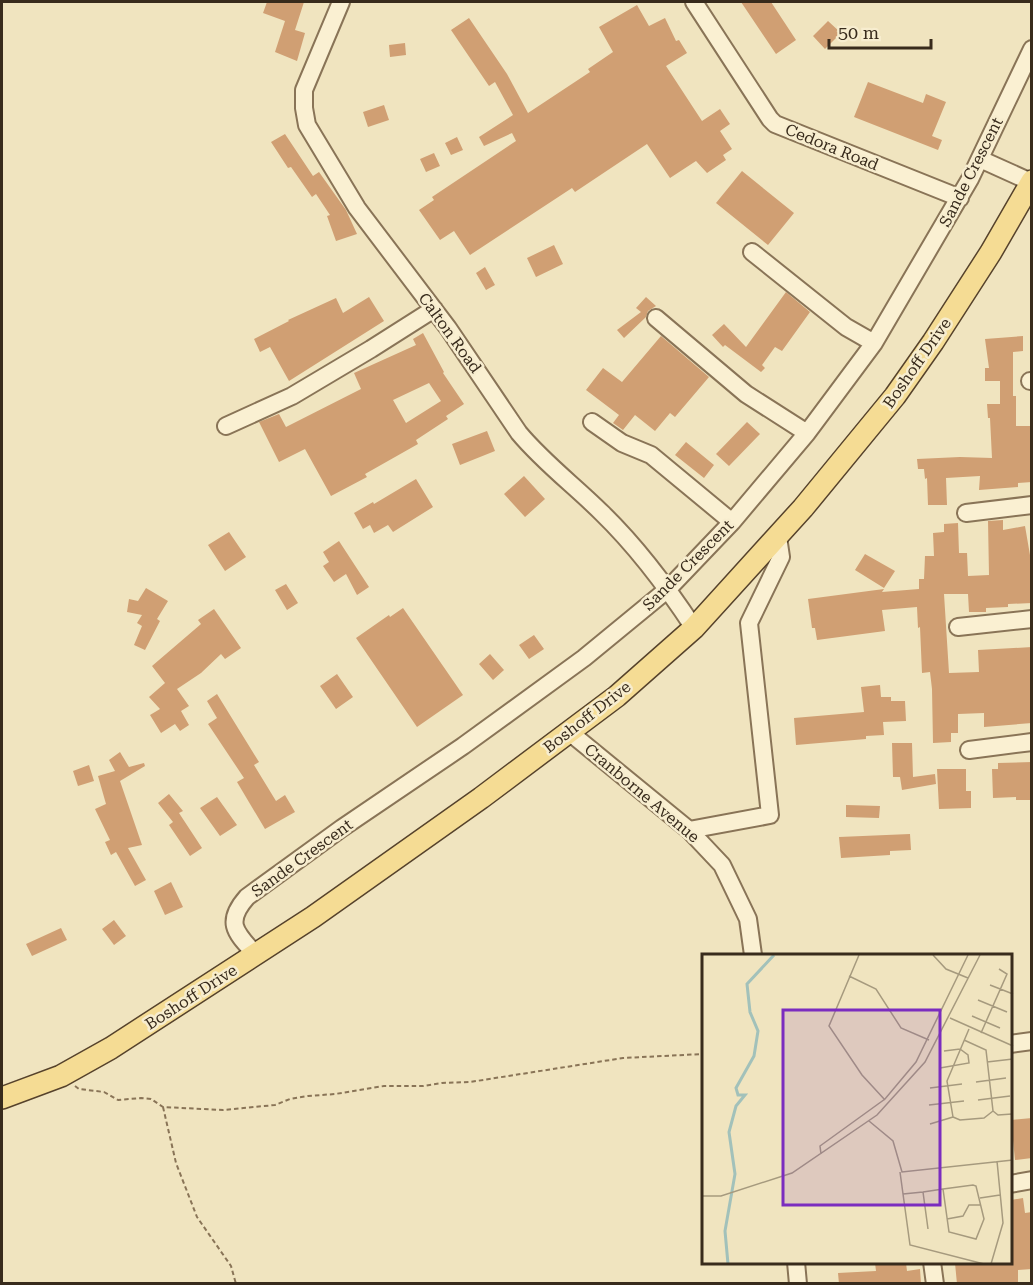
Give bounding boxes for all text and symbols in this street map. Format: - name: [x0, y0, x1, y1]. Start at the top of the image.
- scale bar: [829, 12, 931, 50]
- text: 50 m: [838, 22, 879, 43]
- street label: Sande Crescent: [935, 114, 1007, 230]
- street label: Cedora Road: [783, 120, 881, 174]
- street label: Calton Road: [415, 289, 485, 377]
- street label: Boshoff Drive: [879, 314, 955, 412]
- street label: Sande Crescent: [639, 516, 737, 614]
- street label: Boshoff Drive: [540, 677, 635, 757]
- street label: Cranborne Avenue: [581, 739, 703, 847]
- street label: Sande Crescent: [248, 815, 356, 901]
- inset map: [702, 954, 1012, 1264]
- street label: Boshoff Drive: [142, 960, 241, 1034]

